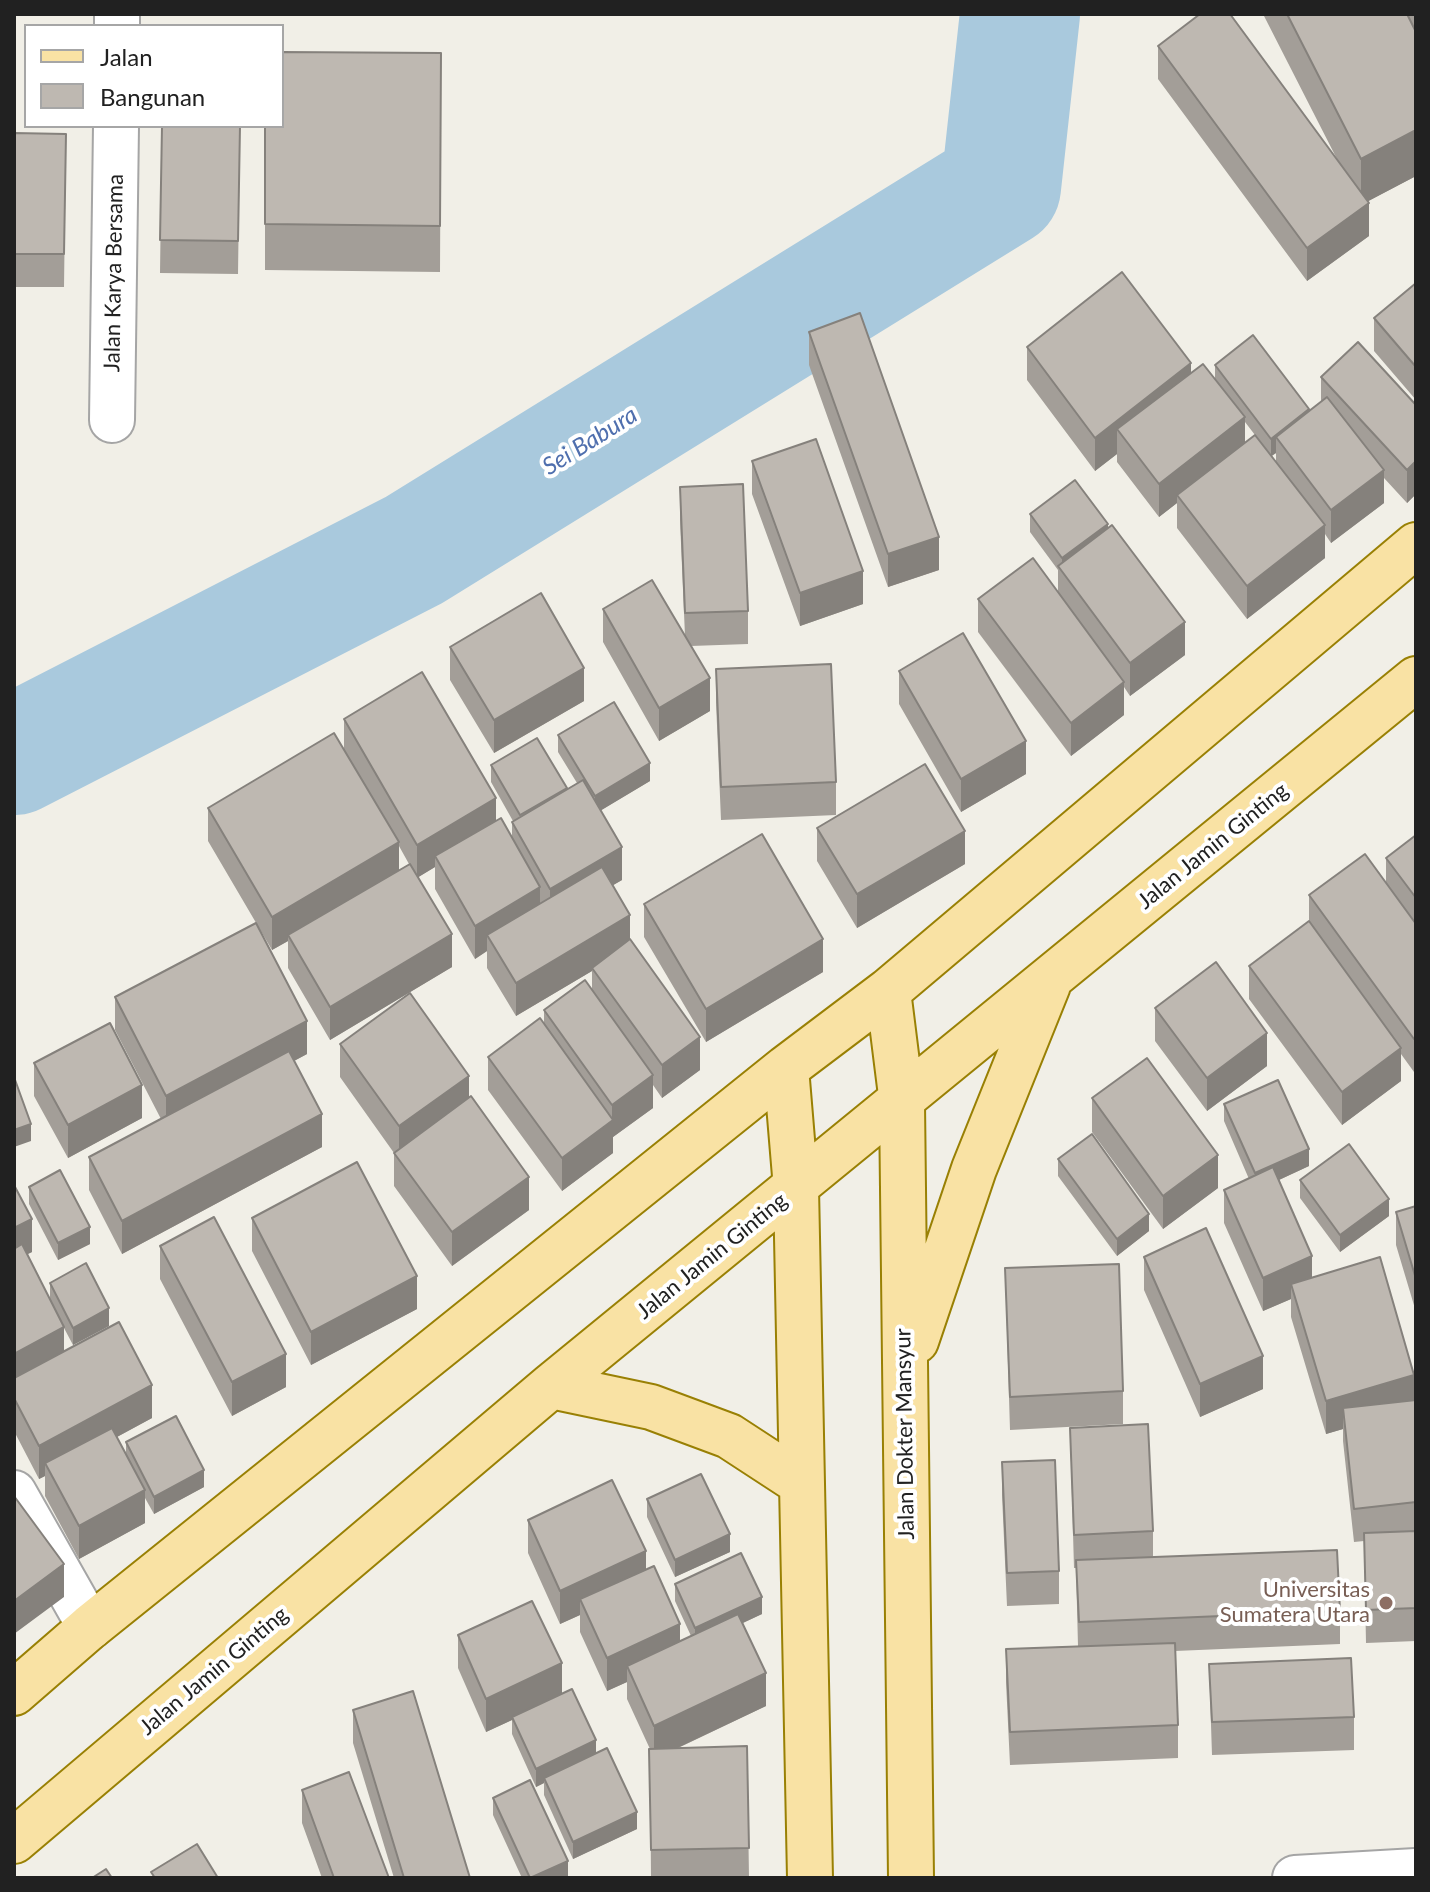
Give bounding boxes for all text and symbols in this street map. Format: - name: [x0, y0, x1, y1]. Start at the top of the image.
- legend: [24, 24, 284, 128]
- text: Jalan: [100, 42, 153, 71]
- text: Bangunan: [100, 82, 205, 111]
- street label: Jalan Karya Bersama: [99, 174, 129, 372]
- water label: Sei Babura: [537, 401, 643, 481]
- street label: Jalan Jamin Ginting: [1133, 777, 1293, 915]
- street label: Jalan Jamin Ginting: [632, 1187, 792, 1325]
- street label: Jalan Dokter Mansyur: [890, 1328, 920, 1540]
- place label: Universitas Sumatera Utara: [1220, 1577, 1370, 1628]
- marker: Universitas Sumatera Utara: [1377, 1594, 1395, 1612]
- street label: Jalan Jamin Ginting: [134, 1601, 294, 1741]

